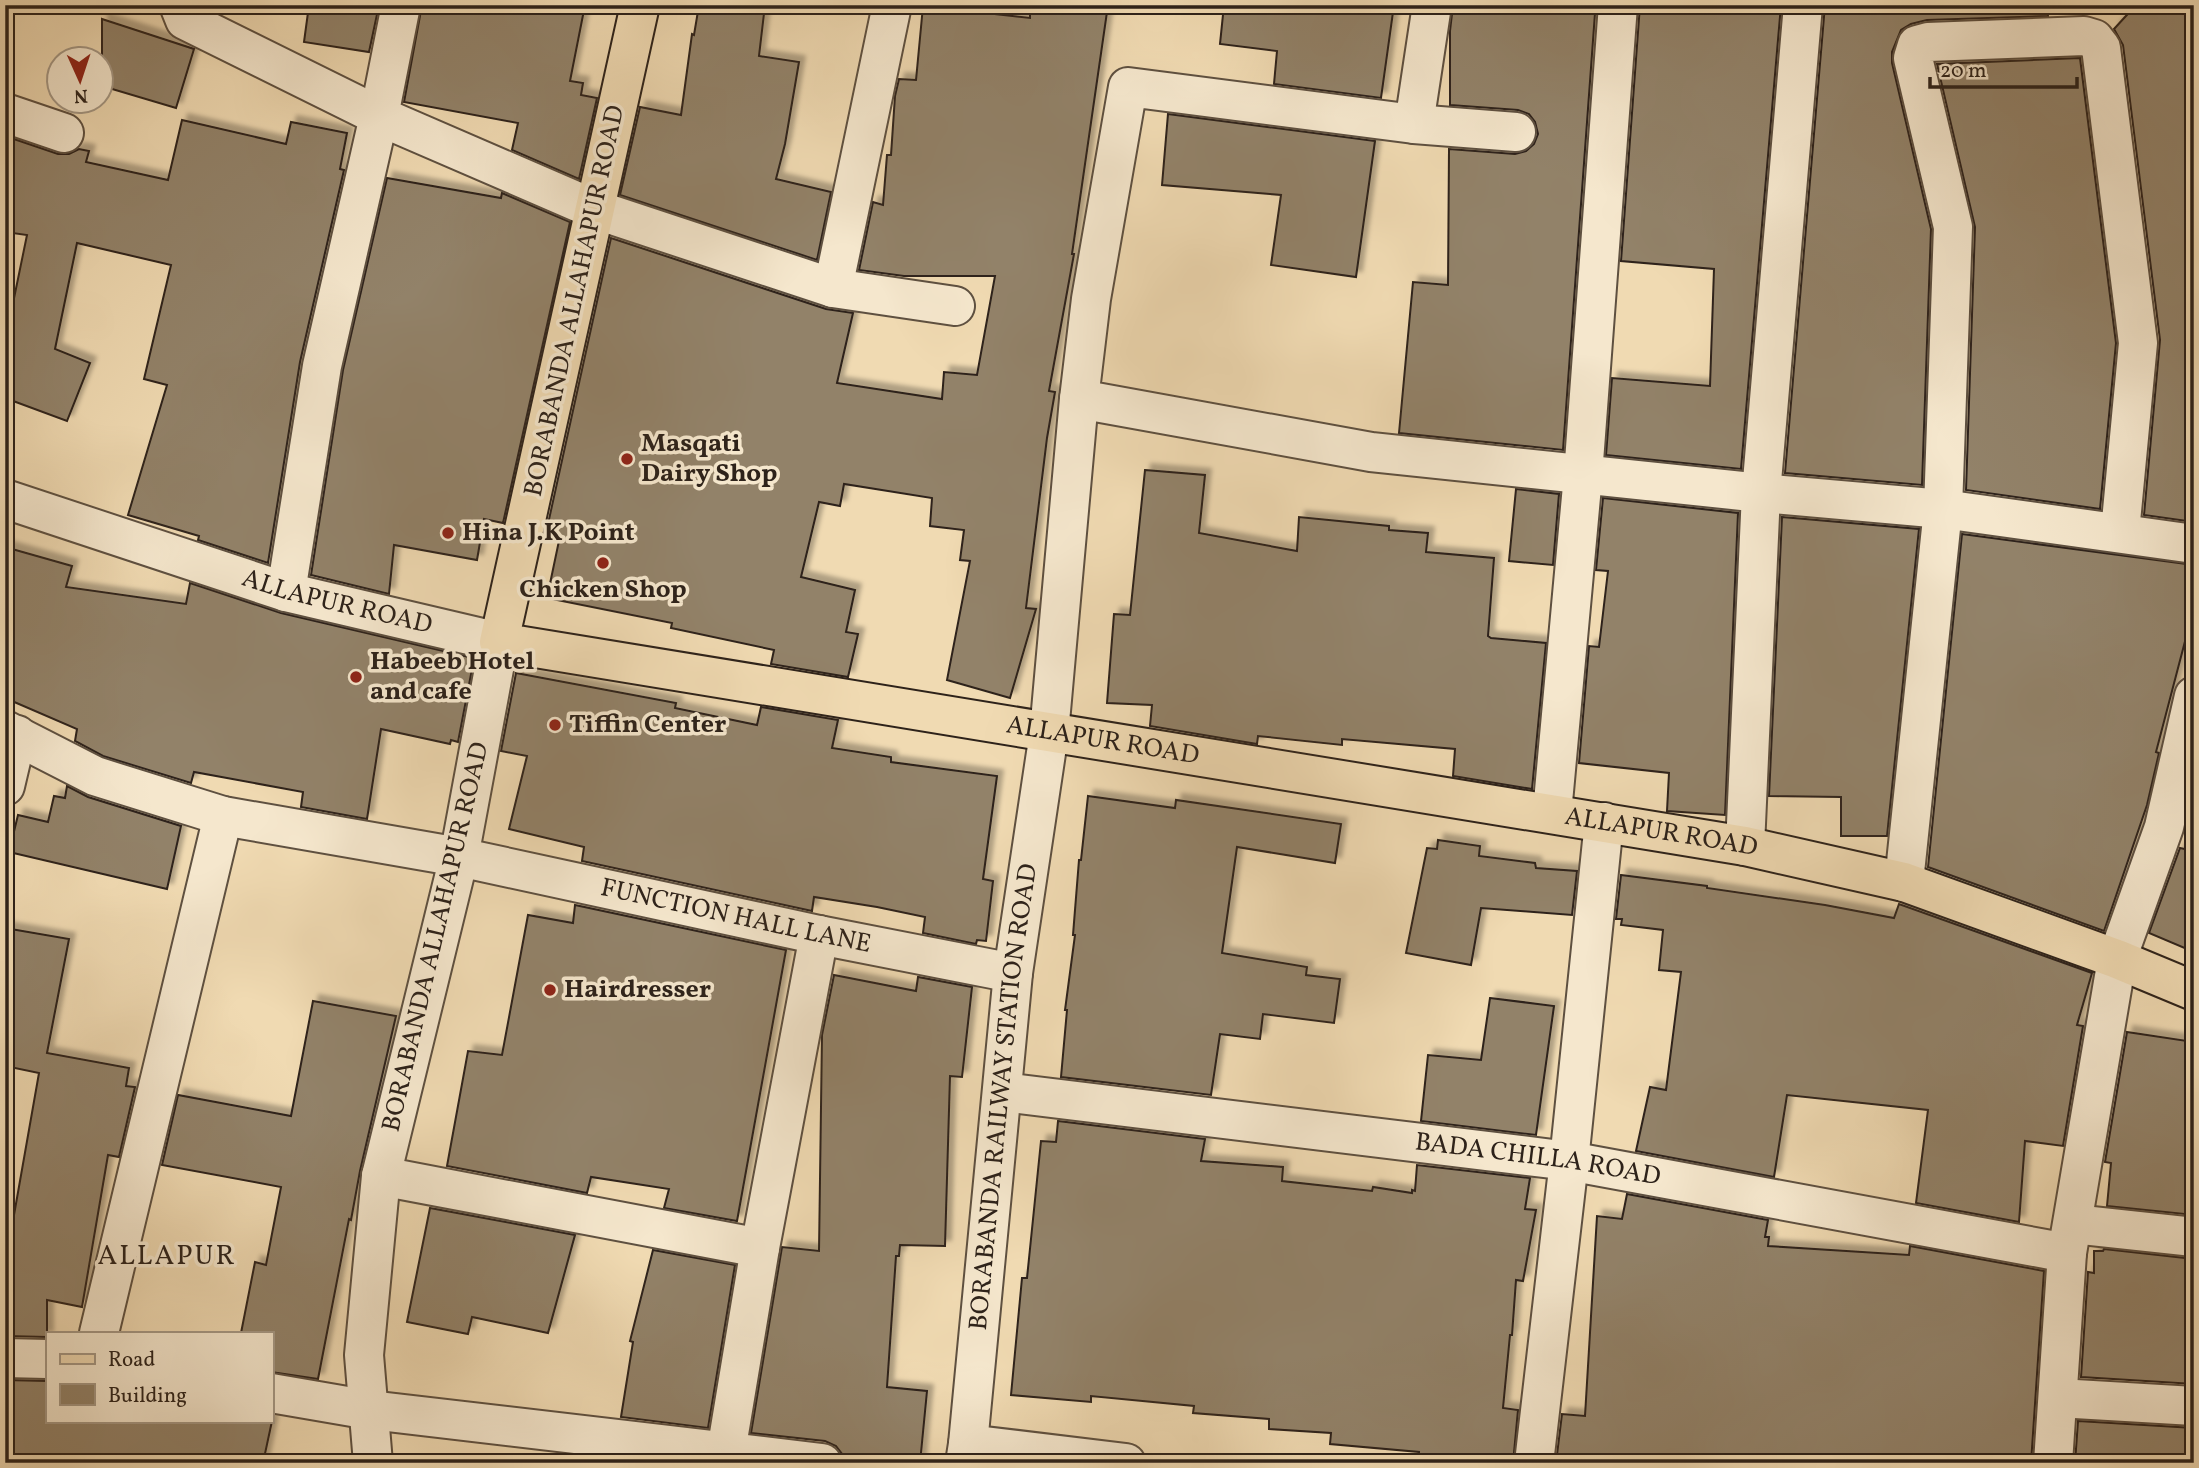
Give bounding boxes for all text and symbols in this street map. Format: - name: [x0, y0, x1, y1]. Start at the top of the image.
- north arrow: [46, 46, 116, 116]
- scale bar: [1930, 46, 2076, 90]
- text: 20 m: [1940, 57, 1986, 86]
- text: N: [73, 82, 88, 108]
- street label: BORABANDA ALLAHAPUR ROAD: [516, 102, 634, 500]
- place label: Masqati Dairy Shop: [641, 426, 777, 492]
- marker: Masqati Dairy Shop: [619, 451, 635, 467]
- place label: Hina J.K Point: [462, 515, 635, 551]
- marker: Hina J.K Point: [440, 525, 456, 541]
- marker: Chicken Shop: [595, 555, 611, 571]
- street label: ALLAPUR ROAD: [237, 561, 436, 644]
- place label: Chicken Shop: [519, 572, 687, 608]
- place label: Habeeb Hotel and cafe: [370, 644, 534, 710]
- marker: Habeeb Hotel and cafe: [348, 669, 364, 685]
- place label: Tiffin Center: [569, 707, 726, 743]
- street label: ALLAPUR ROAD: [1003, 707, 1202, 774]
- marker: Tiffin Center: [547, 717, 563, 733]
- street label: BORABANDA ALLAHAPUR ROAD: [374, 739, 498, 1135]
- street label: ALLAPUR ROAD: [1562, 799, 1761, 866]
- street label: BORABANDA RAILWAY STATION ROAD: [961, 861, 1047, 1332]
- street label: FUNCTION HALL LANE: [597, 870, 874, 963]
- place label: Hairdresser: [564, 972, 711, 1008]
- marker: Hairdresser: [542, 982, 558, 998]
- street label: BADA CHILLA ROAD: [1413, 1124, 1663, 1196]
- district label: ALLAPUR: [97, 1237, 237, 1276]
- legend: [46, 1332, 273, 1422]
- text: Road: [108, 1346, 155, 1375]
- text: Building: [108, 1382, 187, 1411]

